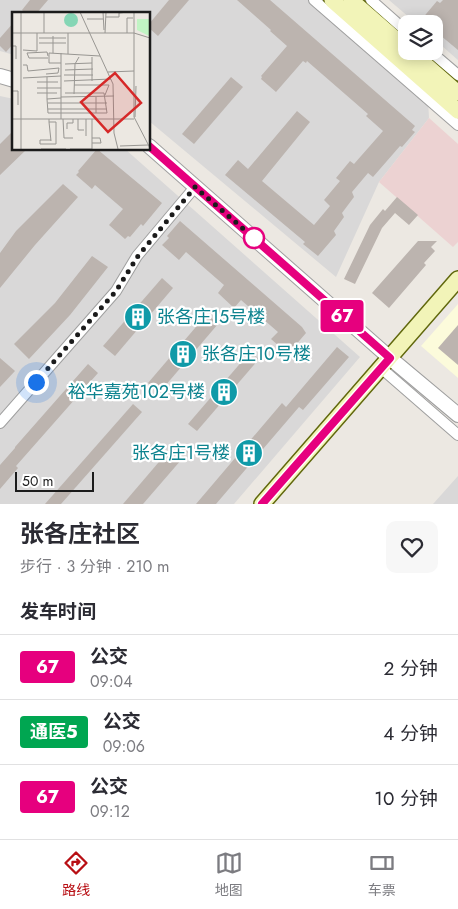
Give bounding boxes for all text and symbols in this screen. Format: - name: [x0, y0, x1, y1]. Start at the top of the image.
- inset map: [12, 12, 150, 150]
- map controls: [398, 15, 443, 60]
- button: layers: [398, 15, 443, 60]
- unlabelled marker: [243, 227, 265, 249]
- line badge: 67: [320, 300, 364, 332]
- building icon: 张各庄15号楼: [123, 302, 153, 332]
- text: 67: [331, 303, 353, 329]
- place label: 张各庄15号楼: [157, 304, 265, 330]
- building icon: 张各庄10号楼: [168, 339, 198, 369]
- place label: 张各庄10号楼: [202, 341, 311, 367]
- your location: [24, 370, 49, 395]
- building icon: 裕华嘉苑102号楼: [209, 377, 239, 407]
- place label: 裕华嘉苑102号楼: [68, 379, 205, 405]
- building icon: 张各庄1号楼: [234, 438, 264, 468]
- place label: 张各庄1号楼: [132, 440, 230, 466]
- scale bar: [15, 469, 94, 492]
- text: 50 m: [22, 471, 53, 491]
- text: 张各庄社区: [20, 516, 140, 551]
- button: heart: [386, 521, 438, 573]
- text: 步行 · 3 分钟 · 210 m: [20, 555, 170, 578]
- text: 发车时间: [20, 598, 96, 625]
- text: 公交: [90, 643, 128, 670]
- text: 67: [36, 654, 59, 680]
- text: 2 分钟: [383, 655, 438, 682]
- text: 09:04: [90, 670, 133, 693]
- text: 公交: [103, 708, 141, 735]
- text: 通医5: [30, 719, 78, 745]
- text: 4 分钟: [383, 720, 438, 747]
- text: 09:06: [103, 735, 145, 758]
- text: 公交: [90, 773, 128, 800]
- text: 67: [36, 784, 59, 810]
- text: 10 分钟: [374, 785, 438, 812]
- text: 09:12: [90, 800, 130, 823]
- tab: 路线: [62, 849, 90, 900]
- tab: 地图: [215, 849, 243, 900]
- tab: 车票: [368, 849, 396, 900]

